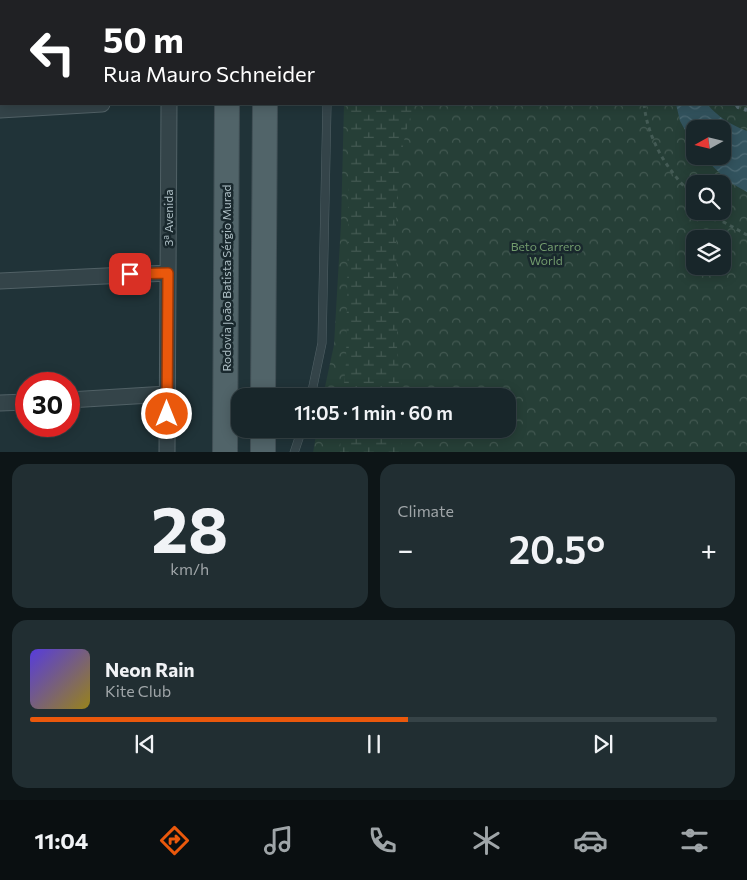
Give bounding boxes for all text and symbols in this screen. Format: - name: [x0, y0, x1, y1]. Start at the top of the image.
- text: 50 m: [103, 17, 184, 60]
- icon: left: [20, 20, 85, 85]
- text: Rua Mauro Schneider: [103, 60, 315, 87]
- north arrow: [686, 120, 731, 165]
- map controls: [686, 120, 731, 275]
- button: search: [686, 175, 731, 220]
- street label: Rodovia João Batista Sérgio Murad: [219, 184, 234, 372]
- street label: 3ª Avenida: [161, 189, 175, 247]
- button: layers: [686, 230, 731, 275]
- park label: Beto Carrero World: [511, 239, 581, 267]
- pin: [109, 253, 151, 295]
- icon: arrive: [116, 260, 144, 288]
- speed limit sign: 30: [15, 372, 80, 437]
- position arrow: [140, 387, 192, 439]
- text: 11:05 · 1 min · 60 m: [294, 401, 453, 424]
- text: 28: [151, 487, 228, 566]
- text: Climate: [398, 501, 454, 520]
- text: 20.5°: [509, 525, 605, 572]
- text: −: [398, 532, 413, 566]
- text: +: [701, 532, 717, 566]
- text: km/h: [170, 559, 209, 578]
- text: Neon Rain: [105, 658, 195, 681]
- text: Kite Club: [105, 681, 171, 700]
- icon: previous: [131, 730, 159, 758]
- icon: pause: [360, 730, 388, 758]
- icon: next: [589, 730, 617, 758]
- icon: directions: [157, 823, 192, 858]
- icon: music: [261, 823, 296, 858]
- icon: phone: [365, 823, 400, 858]
- icon: climate: [469, 823, 504, 858]
- icon: car: [573, 823, 608, 858]
- icon: filters: [677, 823, 712, 858]
- text: 11:04: [35, 827, 88, 854]

